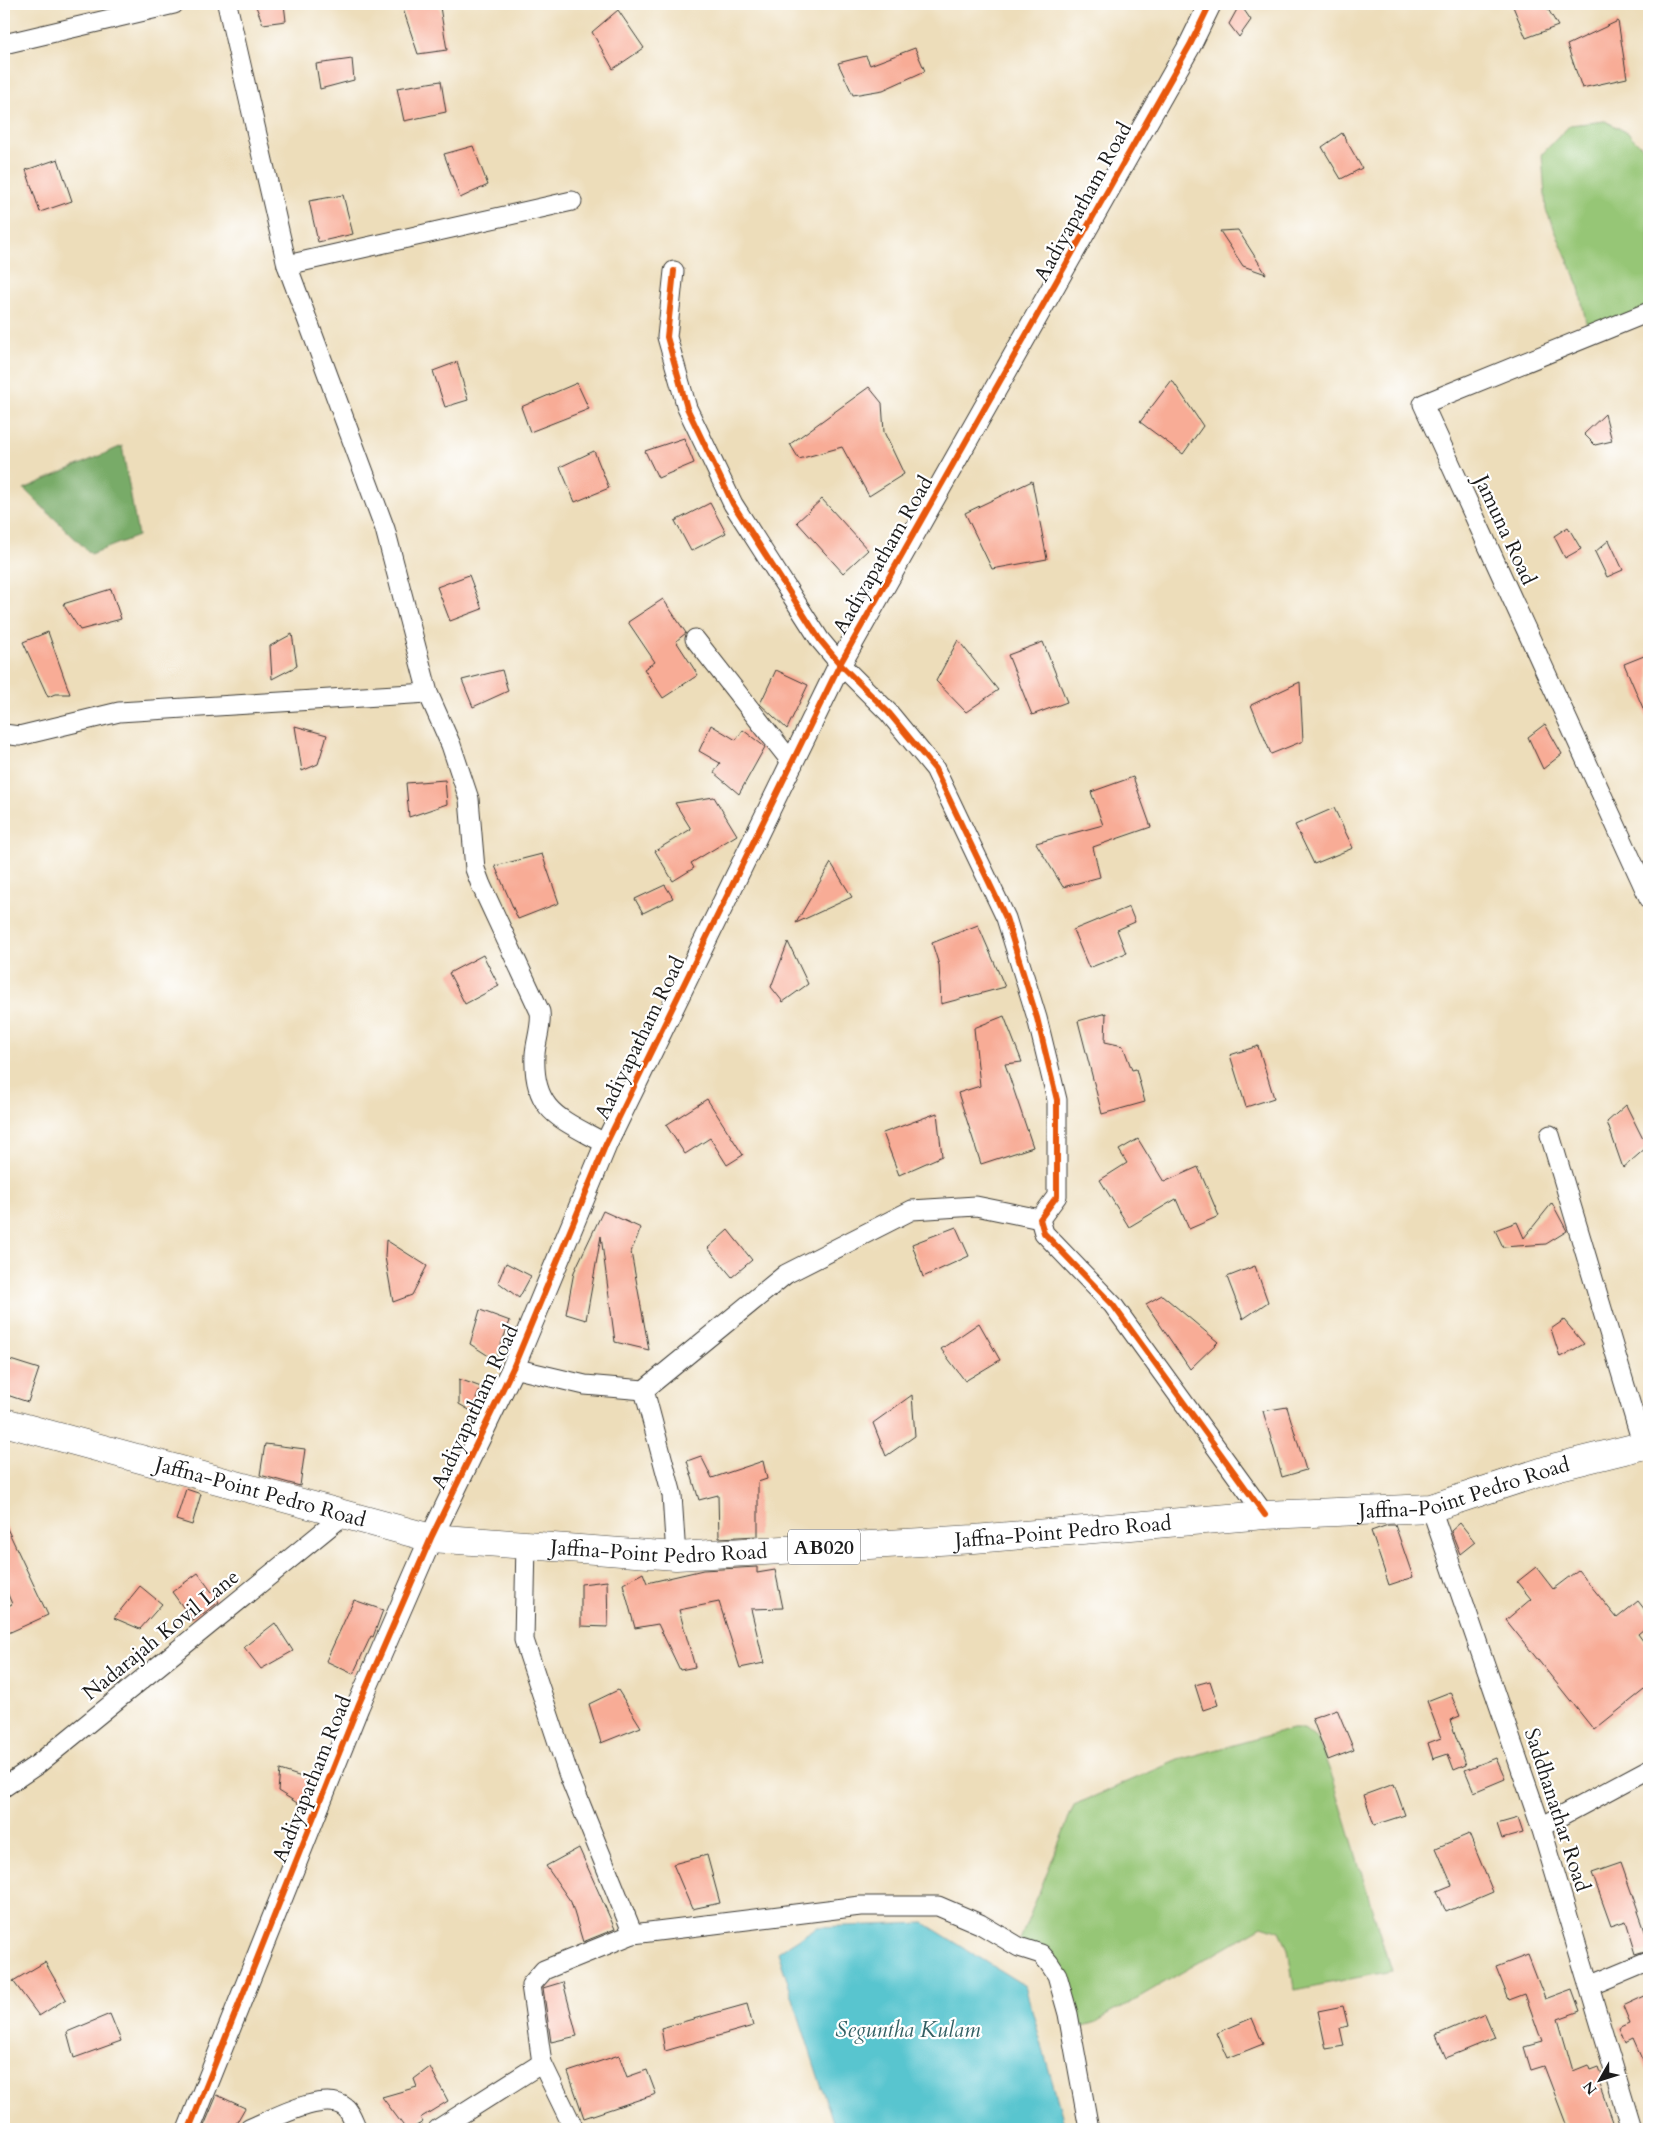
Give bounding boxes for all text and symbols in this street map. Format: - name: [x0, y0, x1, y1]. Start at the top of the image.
- street label: Aadiyapatham Road: [1027, 117, 1139, 287]
- street label: Jamuna Road: [1466, 468, 1543, 590]
- street label: Aadiyapatham Road: [826, 471, 940, 639]
- street label: Aadiyapatham Road: [588, 952, 692, 1124]
- street label: Aadiyapatham Road: [424, 1320, 526, 1494]
- street label: Jaffna-Point Pedro Road: [149, 1448, 369, 1534]
- street label: Jaffna-Point Pedro Road: [1355, 1450, 1572, 1526]
- street label: Jaffna-Point Pedro Road: [951, 1508, 1172, 1555]
- road number: AB020: [788, 1530, 860, 1564]
- street label: Jaffna-Point Pedro Road: [547, 1532, 768, 1570]
- street label: Nadarajah Kovil Lane: [77, 1563, 245, 1707]
- street label: Aadiyapatham Road: [265, 1691, 359, 1867]
- street label: Saddhanathar Road: [1517, 1725, 1597, 1895]
- water label: Seguntha Kulam: [835, 2015, 981, 2045]
- north arrow: [1576, 2056, 1626, 2106]
- text: N: [1579, 2077, 1601, 2099]

